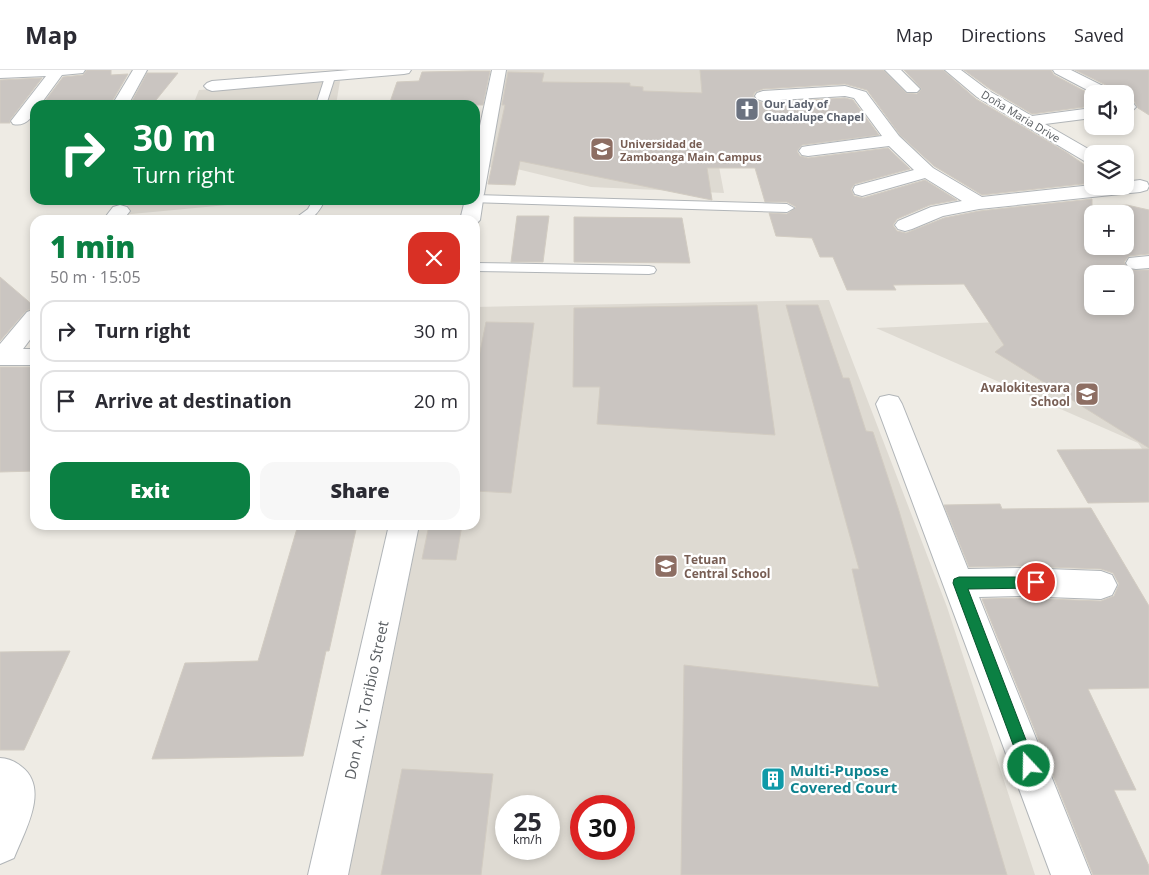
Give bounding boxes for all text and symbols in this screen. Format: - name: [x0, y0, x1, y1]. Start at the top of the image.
- text: Map: [25, 18, 77, 51]
- text: Map: [896, 23, 933, 47]
- text: Directions: [961, 23, 1046, 47]
- text: Saved: [1074, 23, 1124, 47]
- map controls: [1084, 85, 1134, 315]
- button: sound: [1084, 85, 1134, 135]
- street label: Doña Maria Drive: [979, 87, 1063, 145]
- church icon: Our Lady of Guadalupe Chapel: [734, 96, 760, 122]
- place label: Our Lady of Guadalupe Chapel: [764, 96, 864, 124]
- text: 30 m: [133, 114, 216, 161]
- icon: right: [50, 120, 115, 185]
- school or university icon: Universidad de Zamboanga Main Campus: [589, 136, 615, 162]
- place label: Universidad de Zamboanga Main Campus: [620, 136, 762, 164]
- button: layers: [1084, 145, 1134, 195]
- text: Turn right: [133, 159, 235, 189]
- button: +: [1084, 205, 1134, 255]
- text: 1 min: [50, 226, 135, 267]
- button: close: [408, 232, 460, 284]
- button: −: [1084, 265, 1134, 315]
- text: 50 m · 15:05: [50, 266, 141, 288]
- icon: right: [52, 317, 80, 345]
- text: Turn right: [95, 318, 190, 344]
- text: 30 m: [414, 318, 458, 344]
- place label: Avalokitesvara School: [980, 379, 1070, 410]
- school or university icon: Avalokitesvara School: [1074, 381, 1100, 407]
- icon: arrive: [52, 387, 80, 415]
- text: Arrive at destination: [95, 388, 292, 414]
- text: 20 m: [414, 388, 458, 414]
- button: Exit: [50, 462, 250, 520]
- button: Share: [260, 462, 460, 520]
- place label: Tetuan Central School: [684, 551, 771, 582]
- school or university icon: Tetuan Central School: [653, 553, 679, 579]
- pin: [1015, 561, 1057, 603]
- icon: arrive: [1022, 568, 1050, 596]
- street label: Don A. V. Toribio Street: [339, 619, 393, 781]
- position arrow: [1002, 739, 1054, 791]
- place label: Multi-Pupose Covered Court: [790, 760, 898, 797]
- building icon: Multi-Pupose Covered Court: [760, 766, 786, 792]
- speed limit sign: 30: [570, 795, 635, 860]
- text: 25: [513, 804, 542, 838]
- text: km/h: [513, 831, 542, 848]

